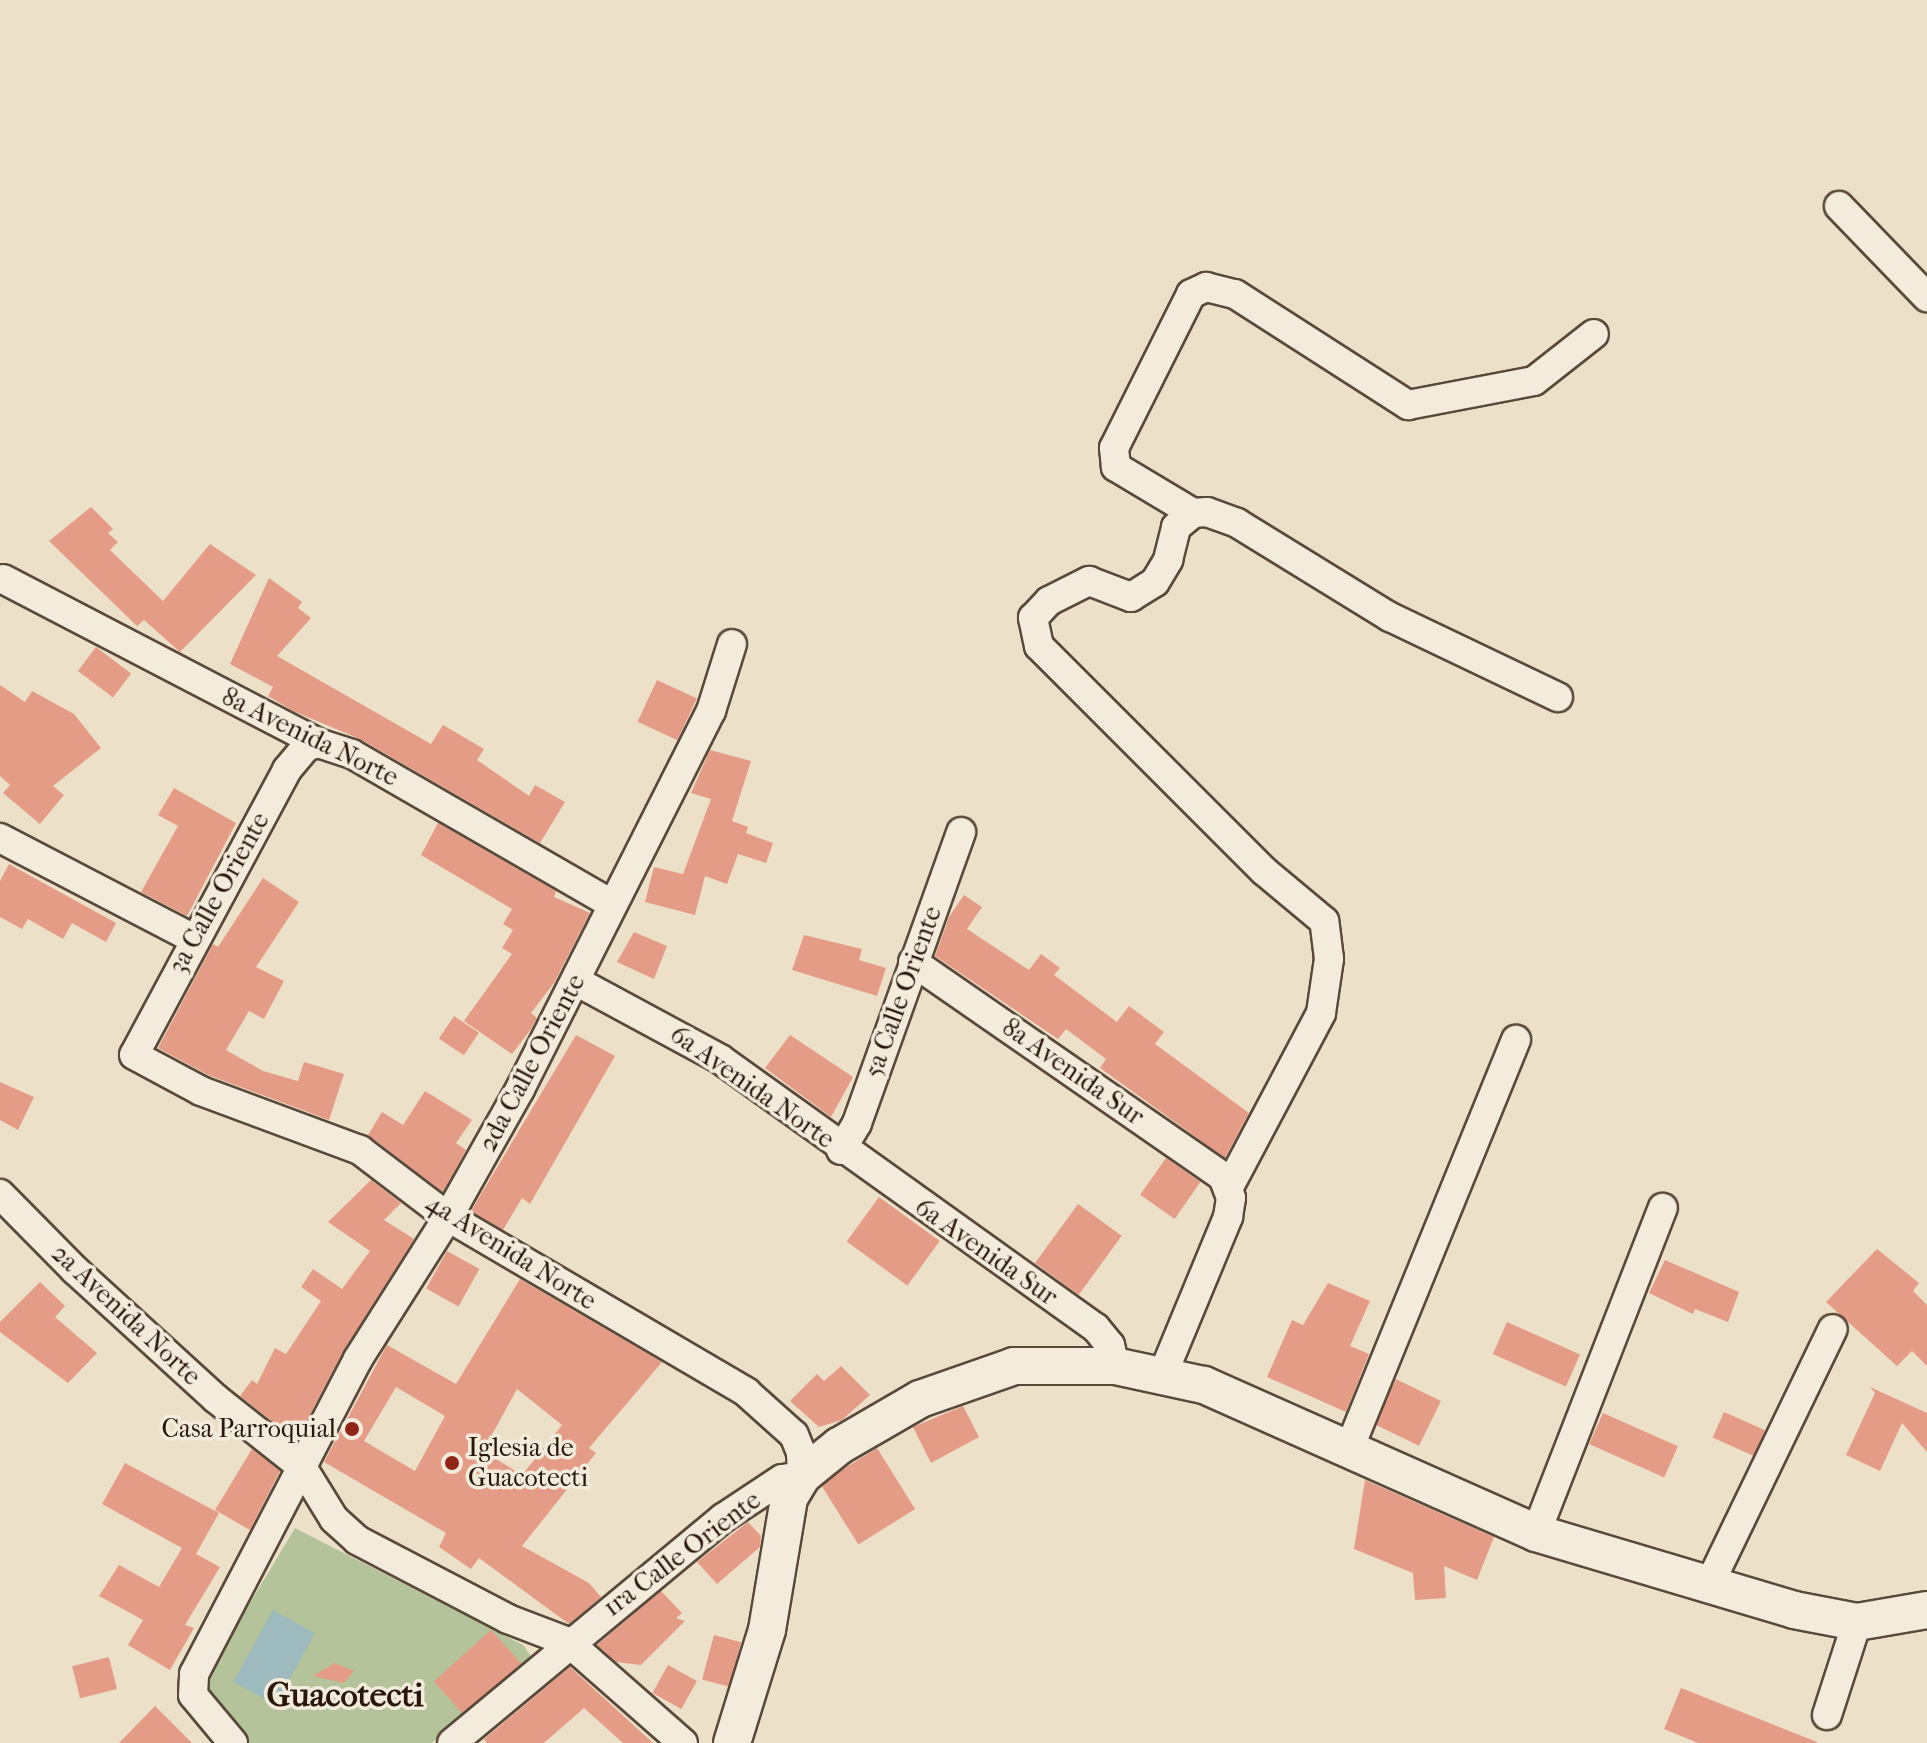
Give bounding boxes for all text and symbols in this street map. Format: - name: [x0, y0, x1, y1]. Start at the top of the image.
- street label: 8a Avenida Norte: [217, 681, 403, 793]
- street label: 3a Calle Oriente: [162, 807, 276, 979]
- street label: 5a Calle Oriente: [858, 902, 948, 1082]
- street label: 2da Calle Oriente: [472, 969, 592, 1157]
- street label: 8a Avenida Sur: [996, 1012, 1150, 1132]
- street label: 6a Avenida Norte: [664, 1019, 840, 1155]
- street label: 4a Avenida Norte: [420, 1187, 602, 1317]
- street label: 6a Avenida Sur: [909, 1191, 1063, 1313]
- street label: 2a Avenida Norte: [45, 1238, 207, 1392]
- place label: Casa Parroquial: [162, 1413, 336, 1445]
- marker: Casa Parroquial: [343, 1420, 361, 1438]
- place label: Iglesia de Guacotecti: [468, 1432, 588, 1494]
- marker: Iglesia de Guacotecti: [443, 1454, 461, 1472]
- street label: 1ra Calle Oriente: [597, 1485, 767, 1623]
- district label: Guacotecti: [266, 1676, 424, 1716]

